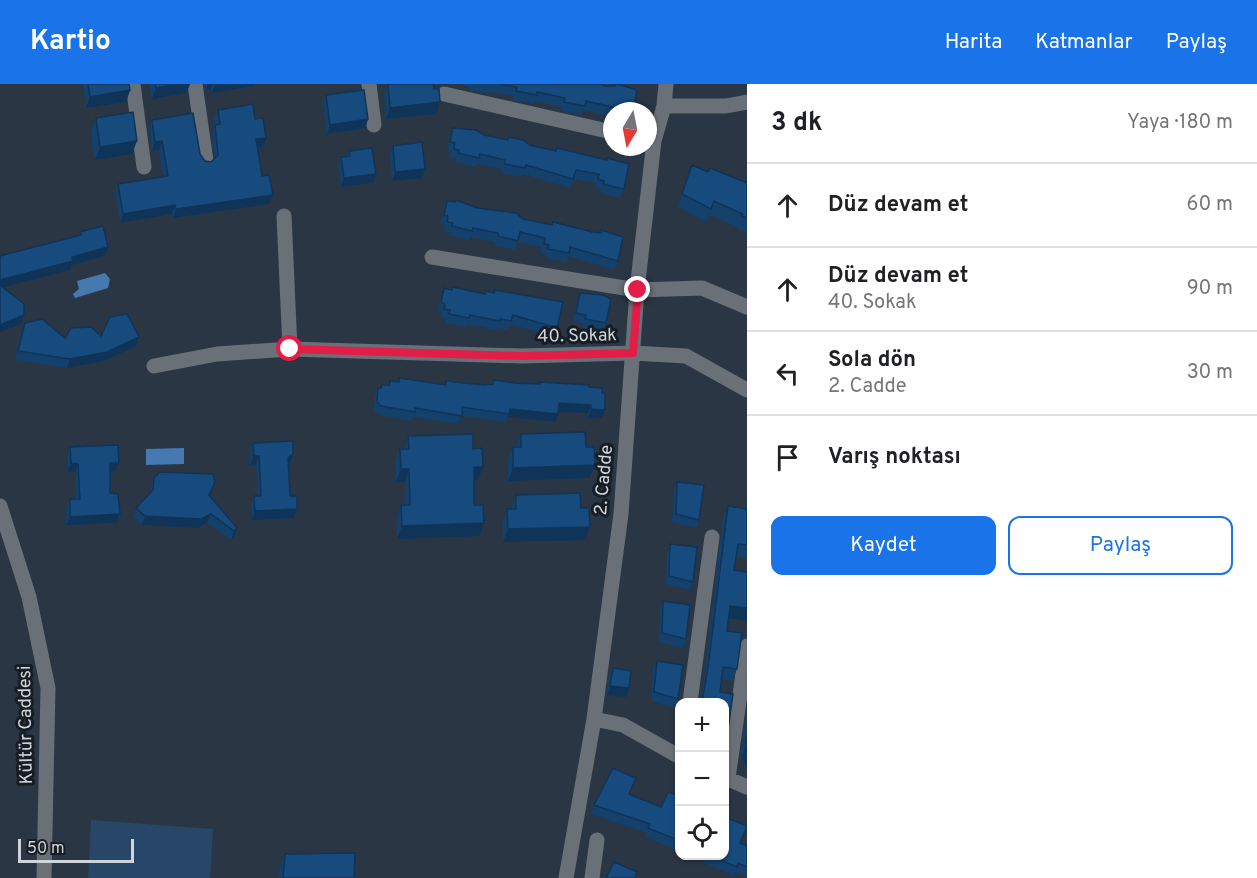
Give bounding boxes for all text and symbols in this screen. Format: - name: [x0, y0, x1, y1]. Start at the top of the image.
- text: Kartio: [30, 24, 111, 60]
- text: Harita: [945, 29, 1002, 56]
- text: Katmanlar: [1035, 29, 1133, 56]
- text: Paylaş: [1166, 29, 1227, 56]
- north arrow: [603, 102, 657, 156]
- text: 3 dk: [771, 107, 823, 140]
- text: Yaya · 180 m: [1127, 110, 1233, 136]
- icon: ahead: [771, 189, 804, 222]
- text: Düz devam et: [828, 192, 968, 219]
- text: 60 m: [1187, 192, 1233, 218]
- text: Düz devam et: [828, 263, 968, 290]
- icon: ahead: [771, 273, 804, 306]
- route end: [624, 276, 650, 302]
- text: 90 m: [1187, 276, 1233, 302]
- text: 40. Sokak: [828, 290, 917, 316]
- street label: 40. Sokak: [537, 324, 617, 349]
- route start: [276, 335, 302, 361]
- text: Sola dön: [828, 347, 916, 374]
- icon: left: [771, 357, 804, 390]
- text: 30 m: [1187, 360, 1233, 386]
- text: 2. Cadde: [828, 374, 906, 400]
- icon: arrive: [771, 441, 804, 474]
- street label: 2. Cadde: [590, 444, 619, 516]
- text: Varış noktası: [828, 444, 961, 471]
- button: Kaydet: [771, 516, 996, 575]
- button: Paylaş: [1008, 516, 1233, 575]
- street label: Kültür Caddesi: [14, 665, 39, 785]
- map controls: [675, 698, 729, 860]
- button: +: [675, 698, 729, 752]
- button: −: [675, 752, 729, 806]
- button: locate: [675, 806, 729, 860]
- scale bar: [18, 836, 134, 864]
- text: 50 m: [27, 839, 65, 859]

